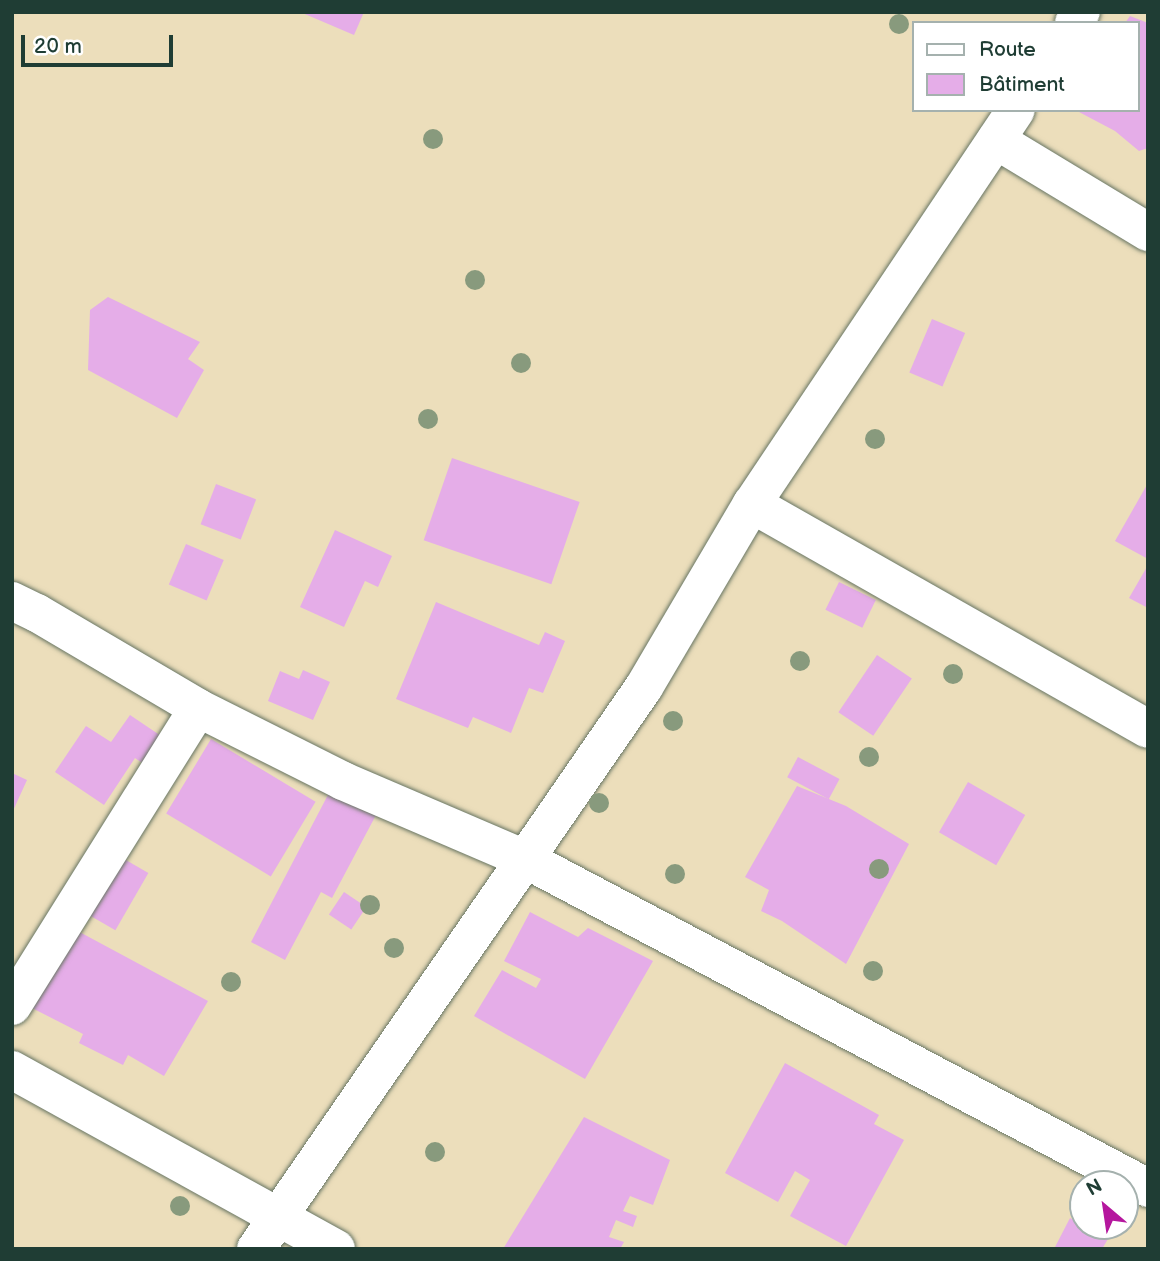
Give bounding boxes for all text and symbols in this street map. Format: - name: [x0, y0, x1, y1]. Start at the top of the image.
- scale bar: [24, 21, 177, 65]
- legend: [912, 21, 1139, 112]
- text: 20 m: [34, 34, 82, 59]
- text: Route: [979, 37, 1036, 62]
- text: Bâtiment: [979, 72, 1065, 97]
- north arrow: [1069, 1170, 1139, 1240]
- text: N: [1083, 1174, 1106, 1201]

